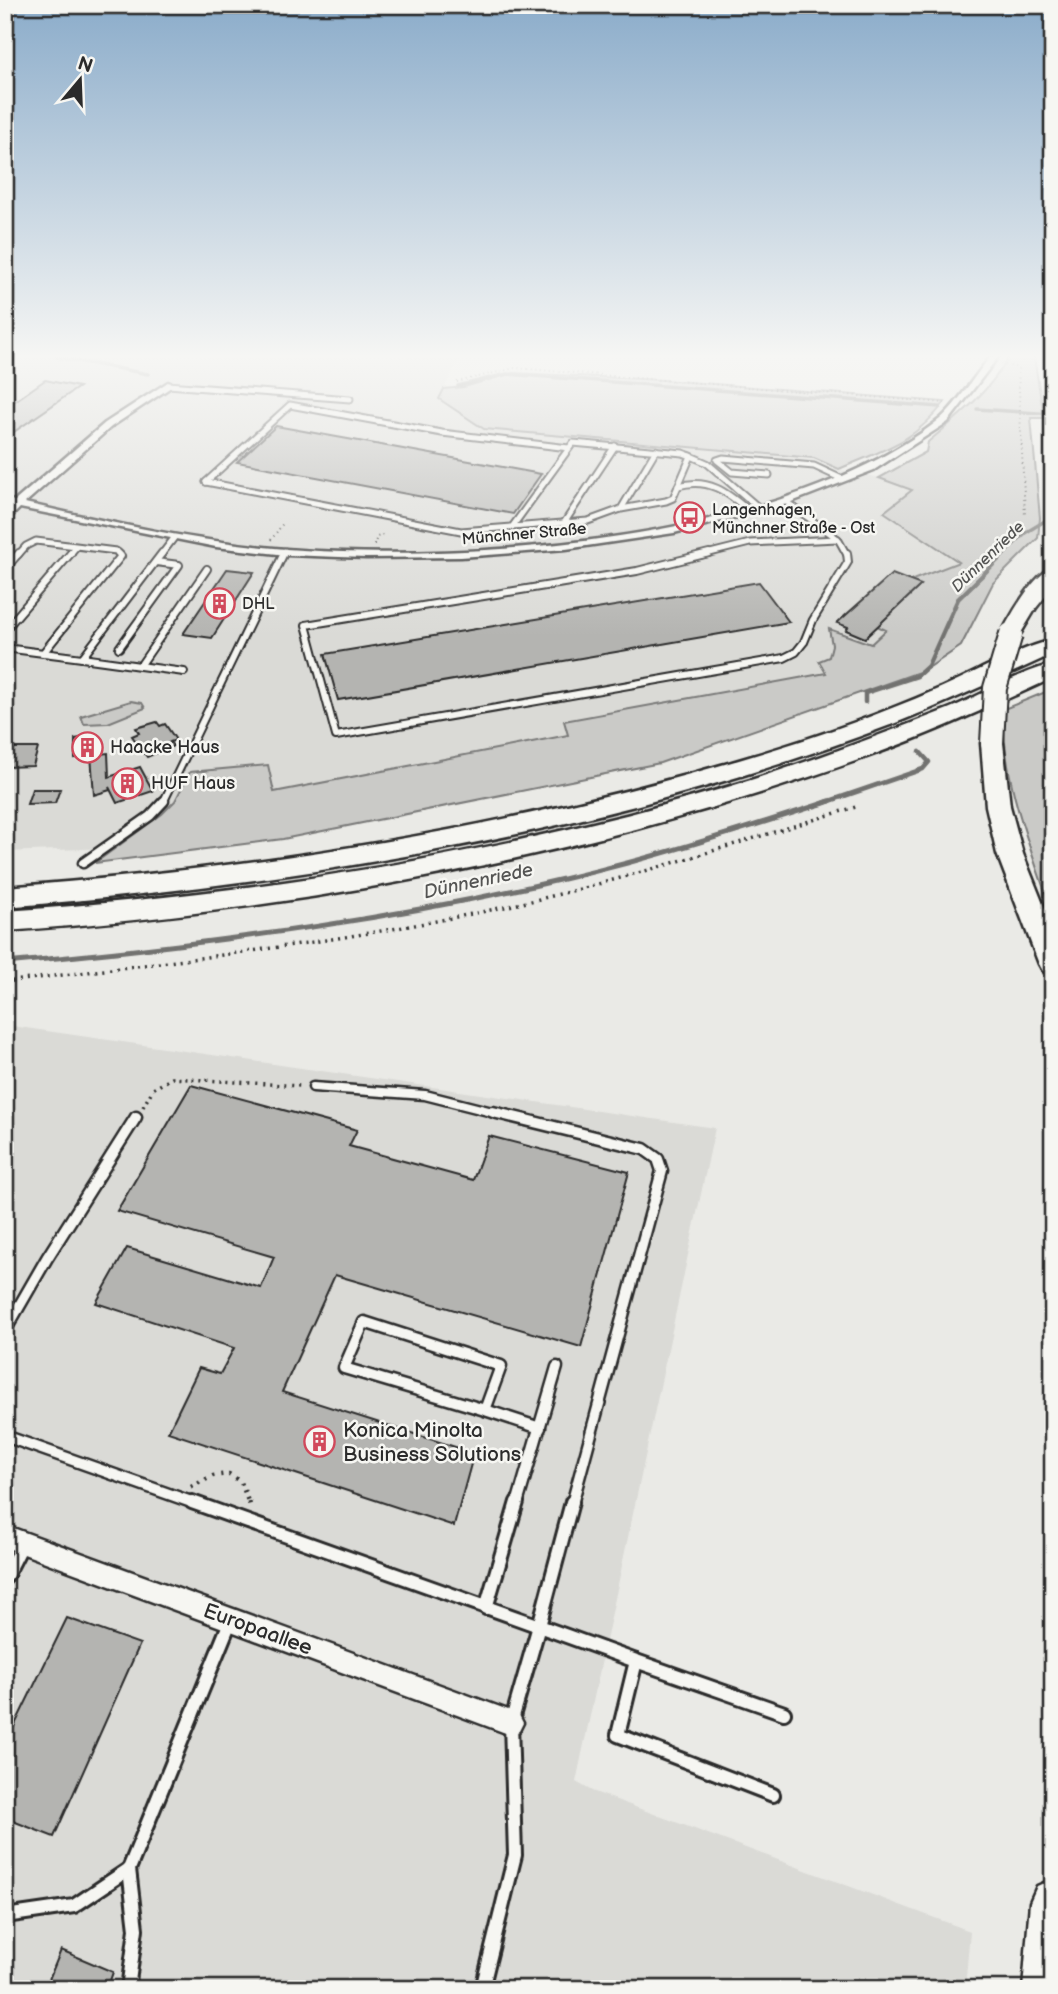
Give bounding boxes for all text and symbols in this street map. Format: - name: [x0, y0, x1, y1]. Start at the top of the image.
- north arrow: [46, 46, 116, 116]
- text: N: [75, 52, 96, 79]
- bus stop icon: Langenhagen, Münchner Straße - Ost: [672, 501, 706, 535]
- place label: Langenhagen, Münchner Straße - Ost: [712, 501, 875, 538]
- water label: Dünnenriede: [948, 518, 1028, 596]
- street label: Münchner Straße: [461, 520, 588, 549]
- building icon: DHL: [202, 586, 236, 620]
- place label: DHL: [242, 595, 275, 614]
- building icon: Haacke Haus: [70, 730, 104, 764]
- place label: Haacke Haus: [110, 737, 220, 758]
- building icon: HUF Haus: [111, 766, 145, 800]
- place label: HUF Haus: [151, 773, 235, 794]
- water label: Dünnenriede: [421, 859, 535, 904]
- place label: Konica Minolta Business Solutions: [343, 1418, 521, 1467]
- building icon: Konica Minolta Business Solutions: [303, 1425, 337, 1459]
- street label: Europaallee: [200, 1598, 316, 1661]

